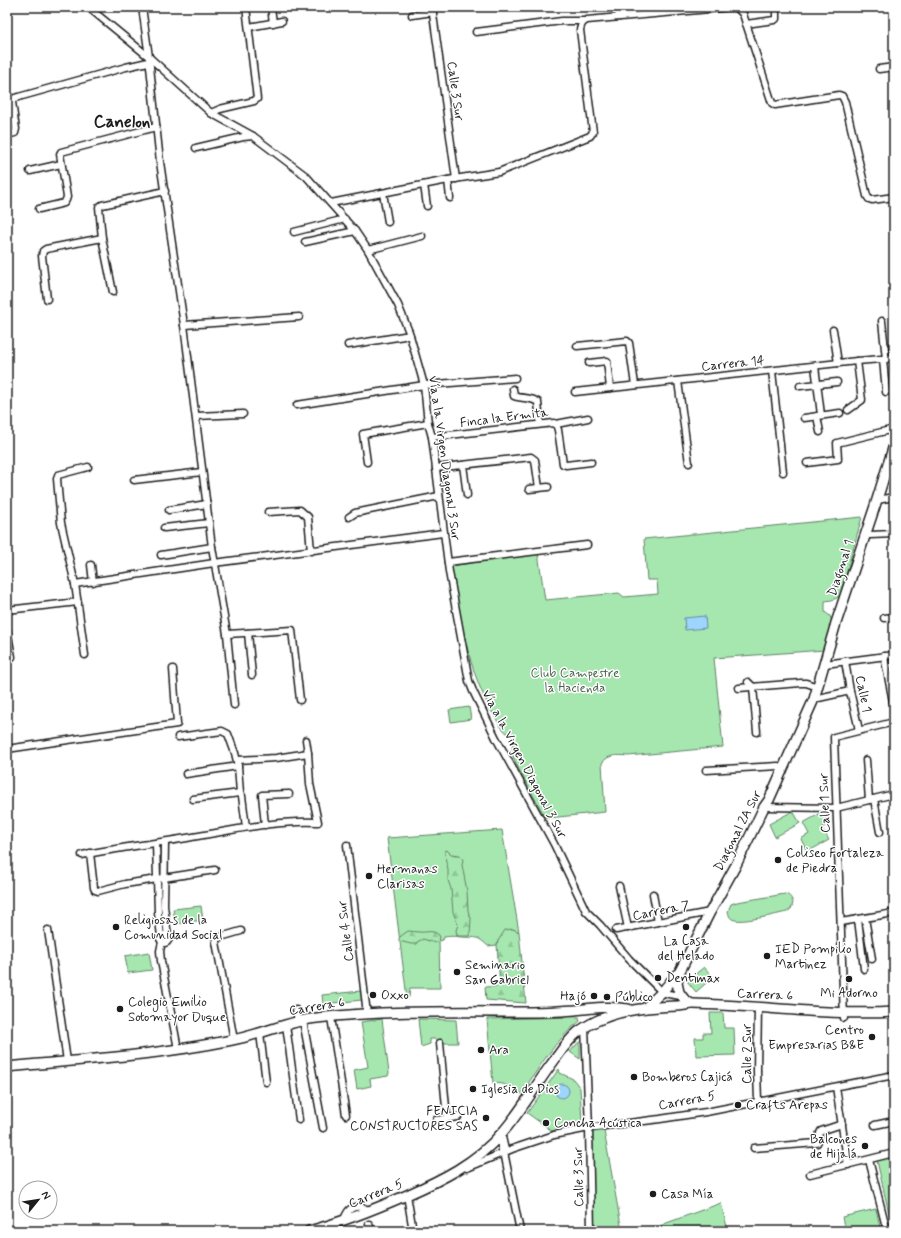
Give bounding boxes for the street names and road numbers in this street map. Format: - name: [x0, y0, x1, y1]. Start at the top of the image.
- street label: Calle 3 Sur: [442, 60, 468, 122]
- street label: Carrera 14: [701, 352, 765, 376]
- street label: Vía a la Virgen Diagonal 3 Sur: [424, 375, 464, 542]
- street label: Finca la Ermita: [459, 404, 549, 432]
- street label: Diagonal 1: [824, 538, 860, 599]
- street label: Calle 1: [851, 674, 875, 714]
- street label: Vía a la Virgen Diagonal 3 Sur: [478, 687, 571, 842]
- street label: Calle 1 Sur: [815, 772, 835, 833]
- street label: Diagonal 2A Sur: [710, 787, 768, 875]
- street label: Carrera 7: [631, 897, 691, 925]
- street label: Calle 4 Sur: [334, 899, 358, 962]
- street label: Carrera 6: [736, 985, 794, 1005]
- street label: Carrera 6: [288, 994, 346, 1020]
- street label: Calle 2 Sur: [739, 1023, 756, 1084]
- street label: Carrera 5: [657, 1088, 717, 1114]
- street label: Calle 3 Sur: [570, 1146, 588, 1207]
- street label: Carrera 5: [346, 1175, 406, 1213]

